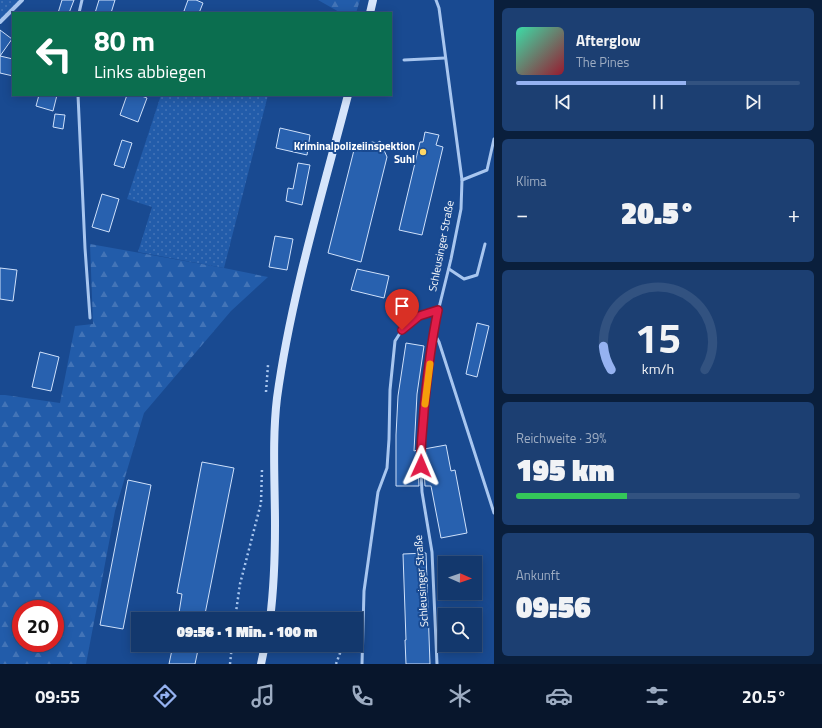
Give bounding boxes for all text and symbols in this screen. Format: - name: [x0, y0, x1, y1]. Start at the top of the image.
- text: 80 m: [94, 19, 155, 62]
- icon: left: [28, 28, 80, 80]
- text: Afterglow: [576, 29, 641, 52]
- text: The Pines: [576, 52, 629, 72]
- text: Links abbiegen: [94, 58, 206, 85]
- icon: previous: [552, 91, 574, 113]
- icon: pause: [647, 91, 669, 113]
- icon: next: [742, 91, 764, 113]
- place label: Kriminalpolizeiinspektion Suhl: [294, 138, 415, 167]
- marker: Kriminalpolizeiinspektion Suhl: [418, 147, 428, 157]
- text: Klima: [516, 171, 547, 191]
- text: 20.5°: [621, 190, 695, 236]
- text: −: [516, 197, 528, 231]
- text: +: [788, 197, 800, 231]
- street label: Schleusinger Straße: [424, 199, 458, 293]
- pin: [385, 289, 419, 330]
- icon: arrive: [391, 295, 413, 317]
- text: 15: [635, 306, 681, 369]
- text: km/h: [642, 358, 674, 380]
- text: Reichweite · 39%: [516, 428, 607, 448]
- position arrow: [400, 445, 442, 487]
- text: 195 km: [516, 447, 614, 493]
- street label: Schleusinger Straße: [410, 534, 432, 628]
- north arrow: [438, 556, 482, 600]
- map controls: [438, 556, 482, 652]
- text: Ankunft: [516, 565, 560, 585]
- text: 09:56: [516, 584, 591, 630]
- speed limit sign: 20: [12, 600, 64, 652]
- button: search: [438, 608, 482, 652]
- text: 09:56 · 1 Min. · 100 m: [177, 620, 317, 643]
- icon: directions: [151, 682, 179, 710]
- icon: music: [249, 682, 277, 710]
- icon: phone: [348, 682, 376, 710]
- icon: climate: [446, 682, 474, 710]
- icon: car: [545, 682, 573, 710]
- icon: filters: [643, 682, 671, 710]
- text: 09:55: [35, 683, 80, 710]
- text: 20.5°: [742, 683, 787, 710]

